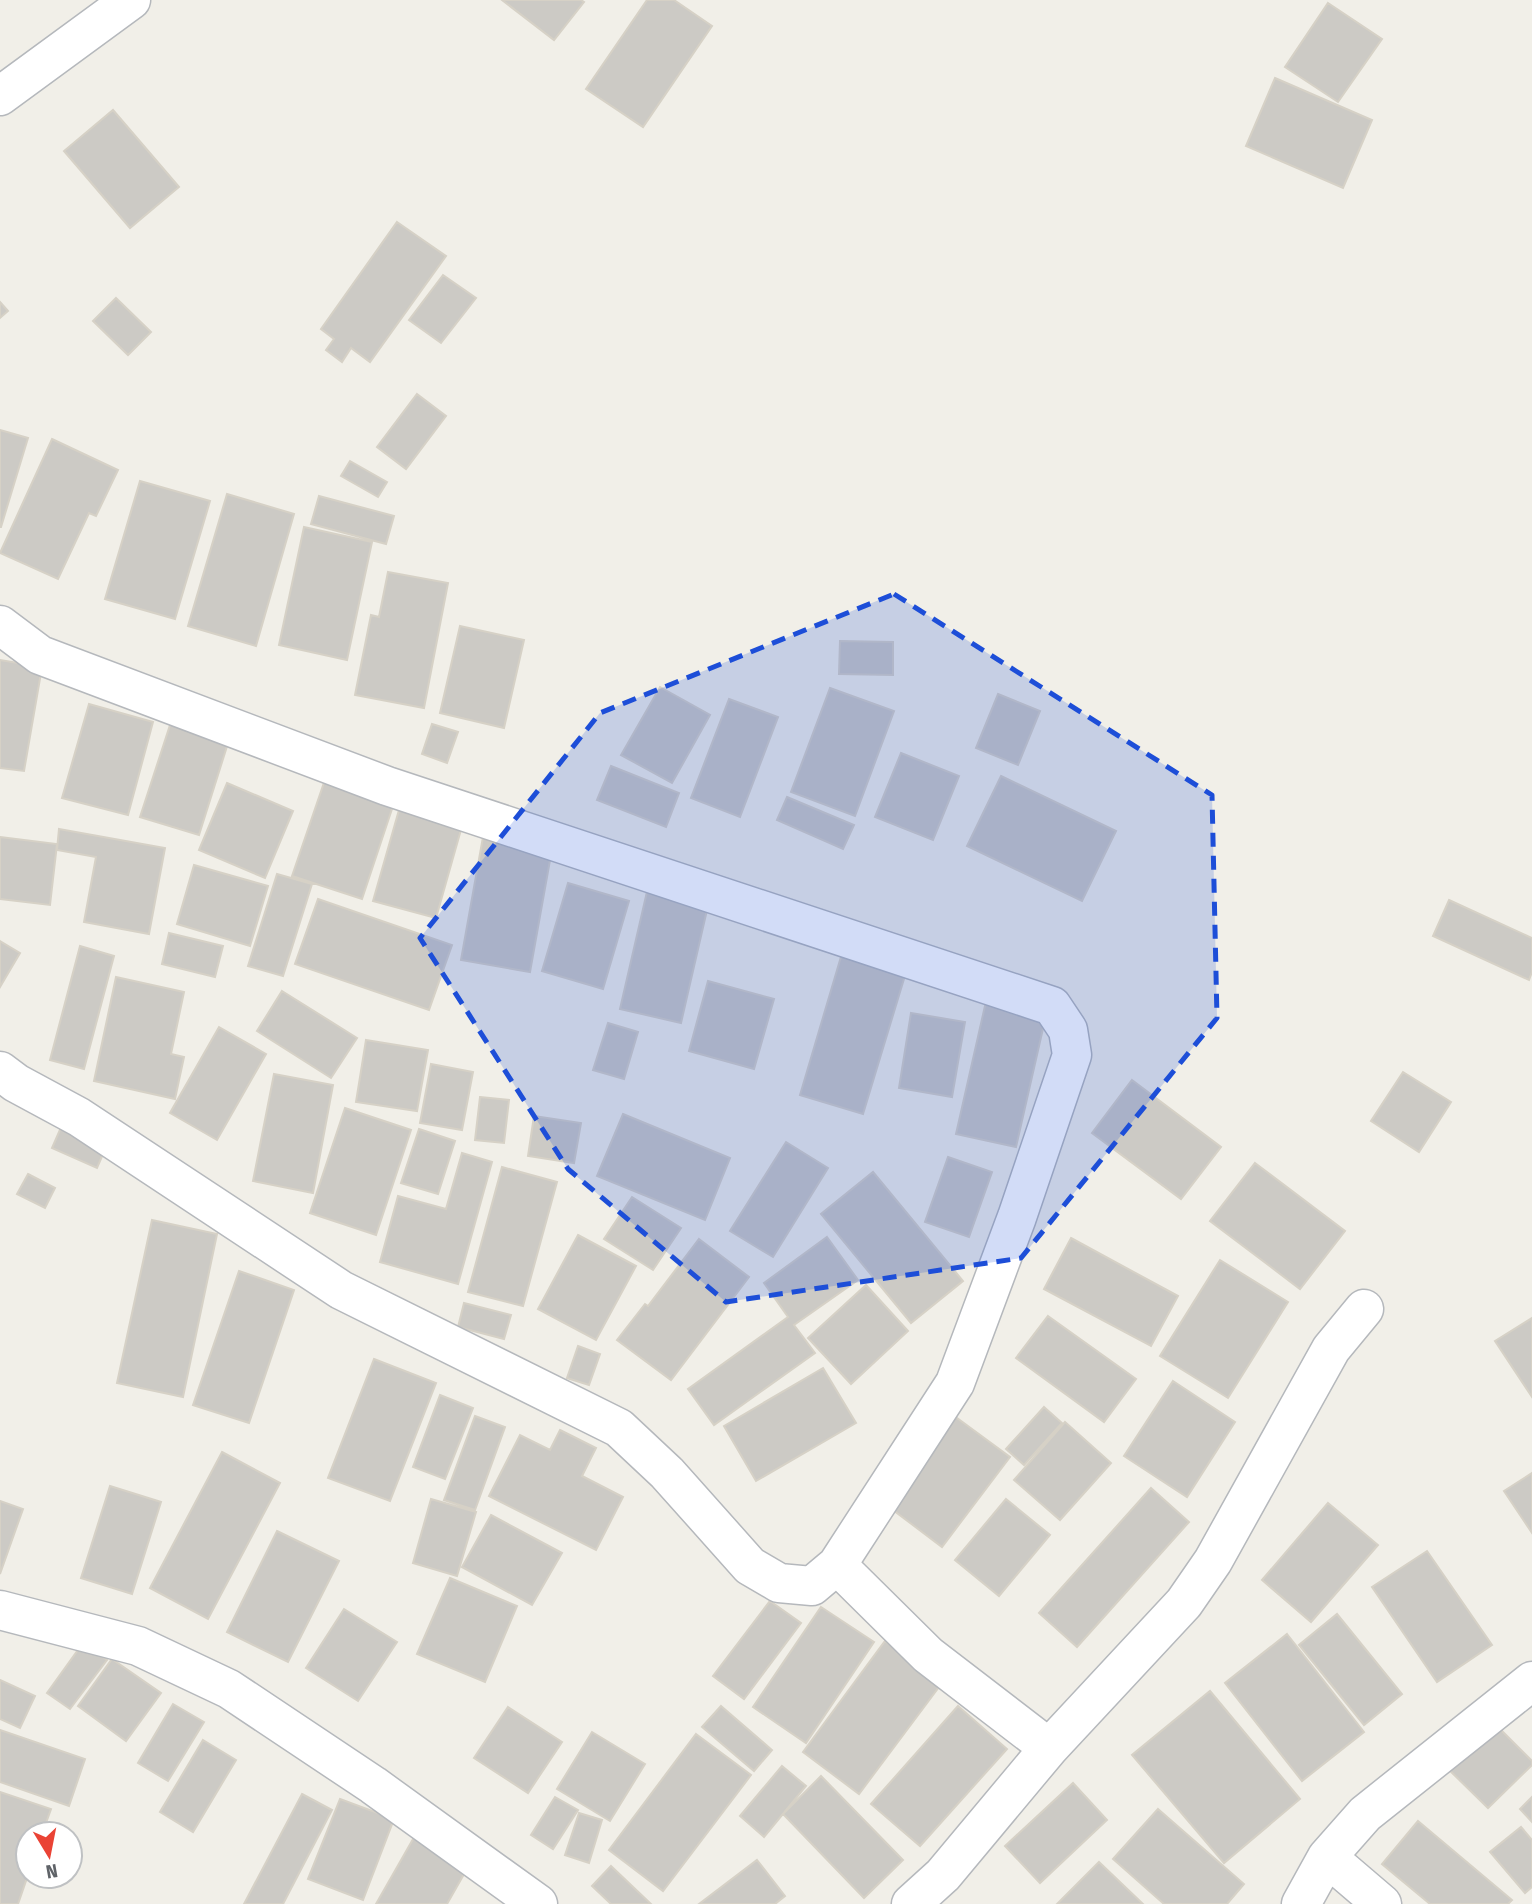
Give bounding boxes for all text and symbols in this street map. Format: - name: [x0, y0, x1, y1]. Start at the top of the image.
- north arrow: [14, 1820, 84, 1890]
- text: N: [44, 1859, 59, 1884]

